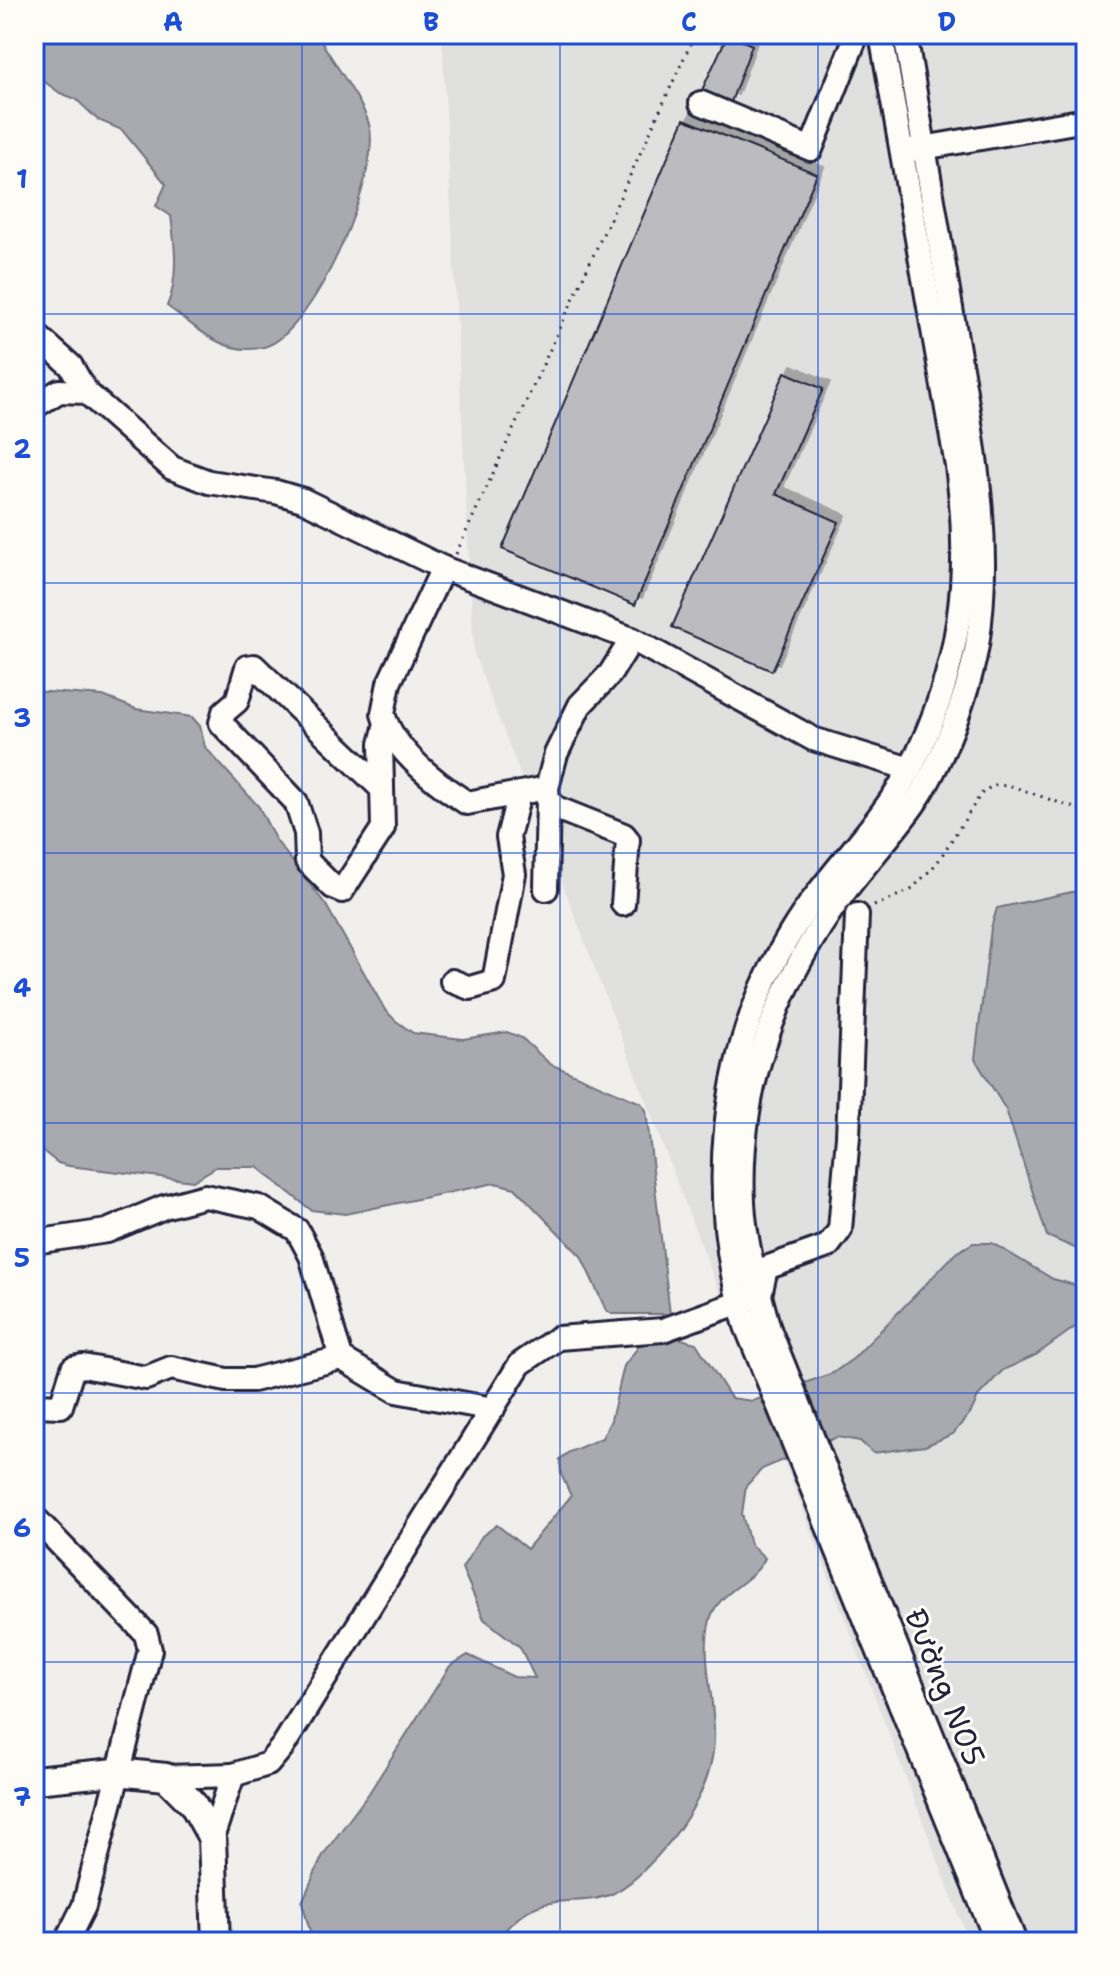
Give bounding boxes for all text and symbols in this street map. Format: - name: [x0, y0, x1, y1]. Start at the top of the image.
- text: A: [163, 4, 183, 39]
- text: B: [423, 4, 439, 39]
- text: C: [681, 4, 697, 39]
- text: D: [938, 4, 956, 39]
- text: 1: [16, 161, 28, 196]
- text: 2: [13, 431, 31, 466]
- text: 3: [13, 700, 31, 735]
- text: 4: [13, 970, 31, 1005]
- text: 5: [14, 1240, 30, 1275]
- text: 6: [13, 1510, 31, 1545]
- street label: Đường N05: [895, 1602, 995, 1772]
- text: 7: [13, 1779, 31, 1814]

